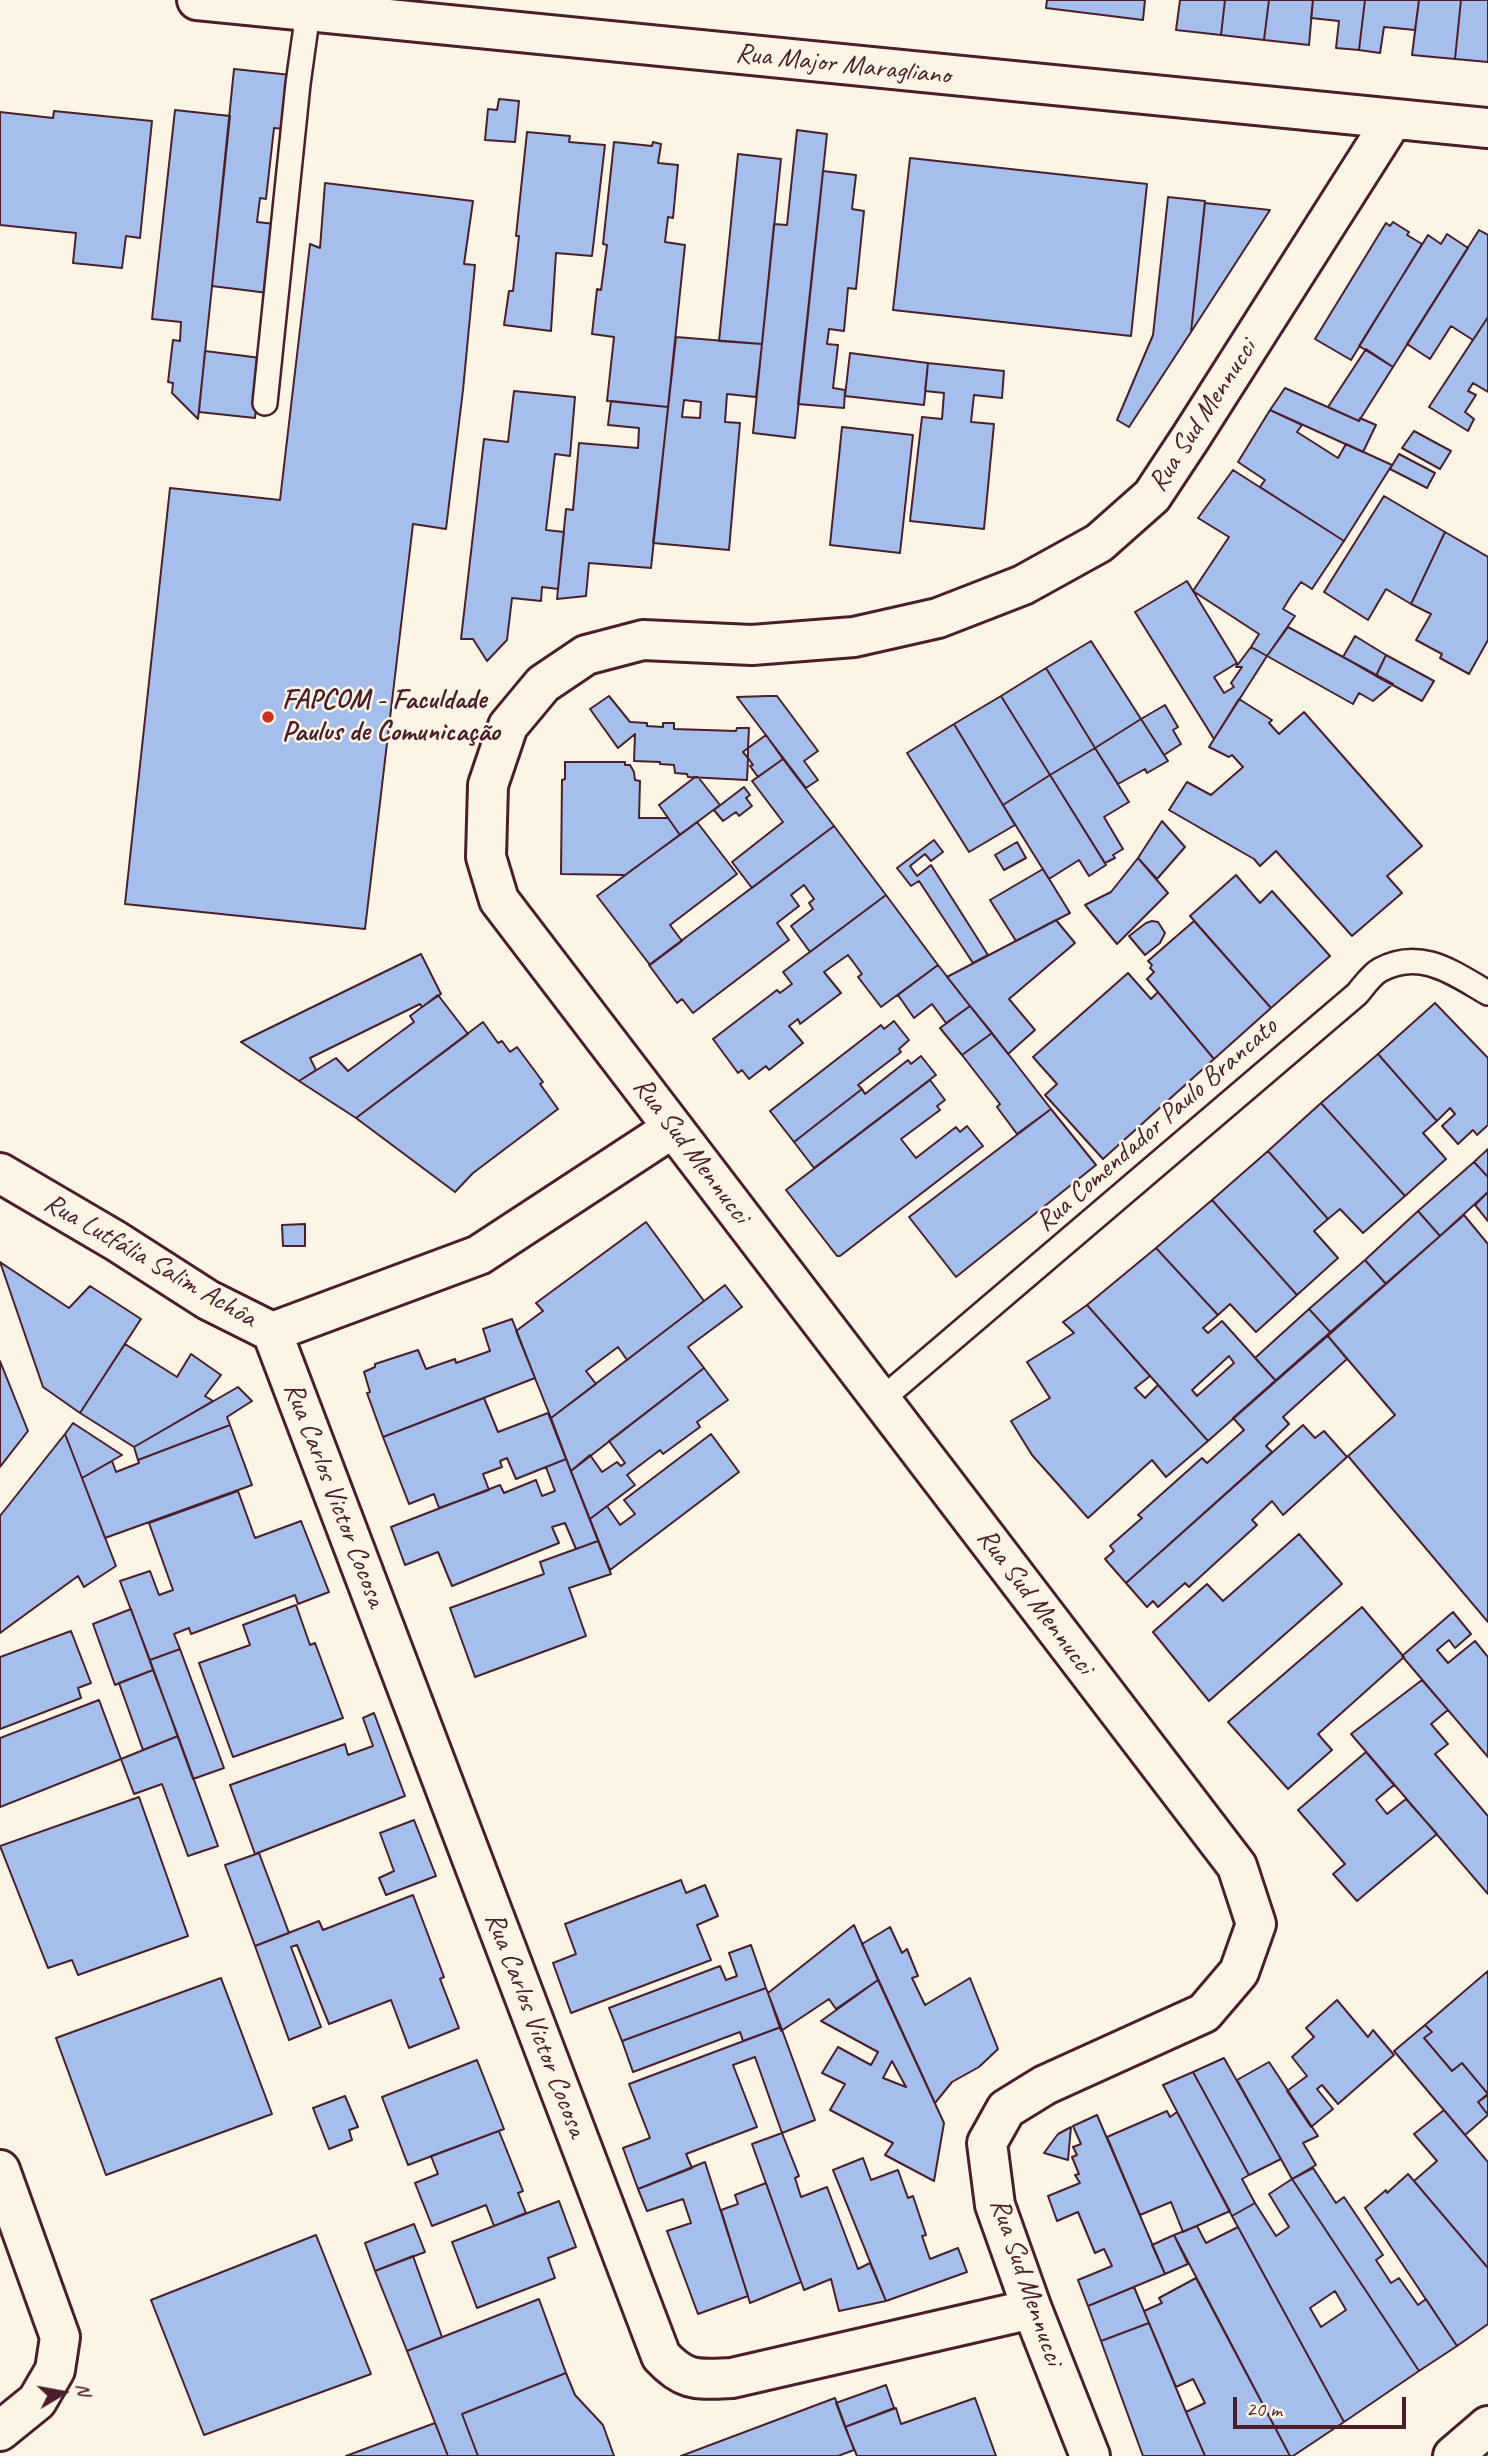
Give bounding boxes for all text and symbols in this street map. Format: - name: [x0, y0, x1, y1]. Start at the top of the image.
- street label: Rua Major Maragliano: [734, 37, 952, 93]
- street label: Rua Sud Mennucci: [1141, 334, 1265, 498]
- place label: FAPCOM - Faculdade Paulus de Comunicação: [282, 684, 500, 750]
- marker: FAPCOM - Faculdade Paulus de Comunicação: [260, 709, 276, 725]
- street label: Rua Comendador Paulo Brancato: [1029, 1011, 1285, 1239]
- street label: Rua Sud Mennucci: [625, 1071, 757, 1231]
- street label: Rua Lutfália Salim Achôa: [38, 1187, 262, 1335]
- street label: Rua Carlos Victor Cocosa: [276, 1378, 392, 1612]
- street label: Rua Sud Mennucci: [969, 1522, 1101, 1682]
- street label: Rua Carlos Victor Cocosa: [477, 1908, 593, 2142]
- street label: Rua Sud Mennucci: [982, 2194, 1070, 2370]
- north arrow: [28, 2358, 98, 2428]
- text: N: [71, 2381, 97, 2397]
- scale bar: [1236, 2382, 1409, 2426]
- text: 20 m: [1246, 2396, 1282, 2422]

